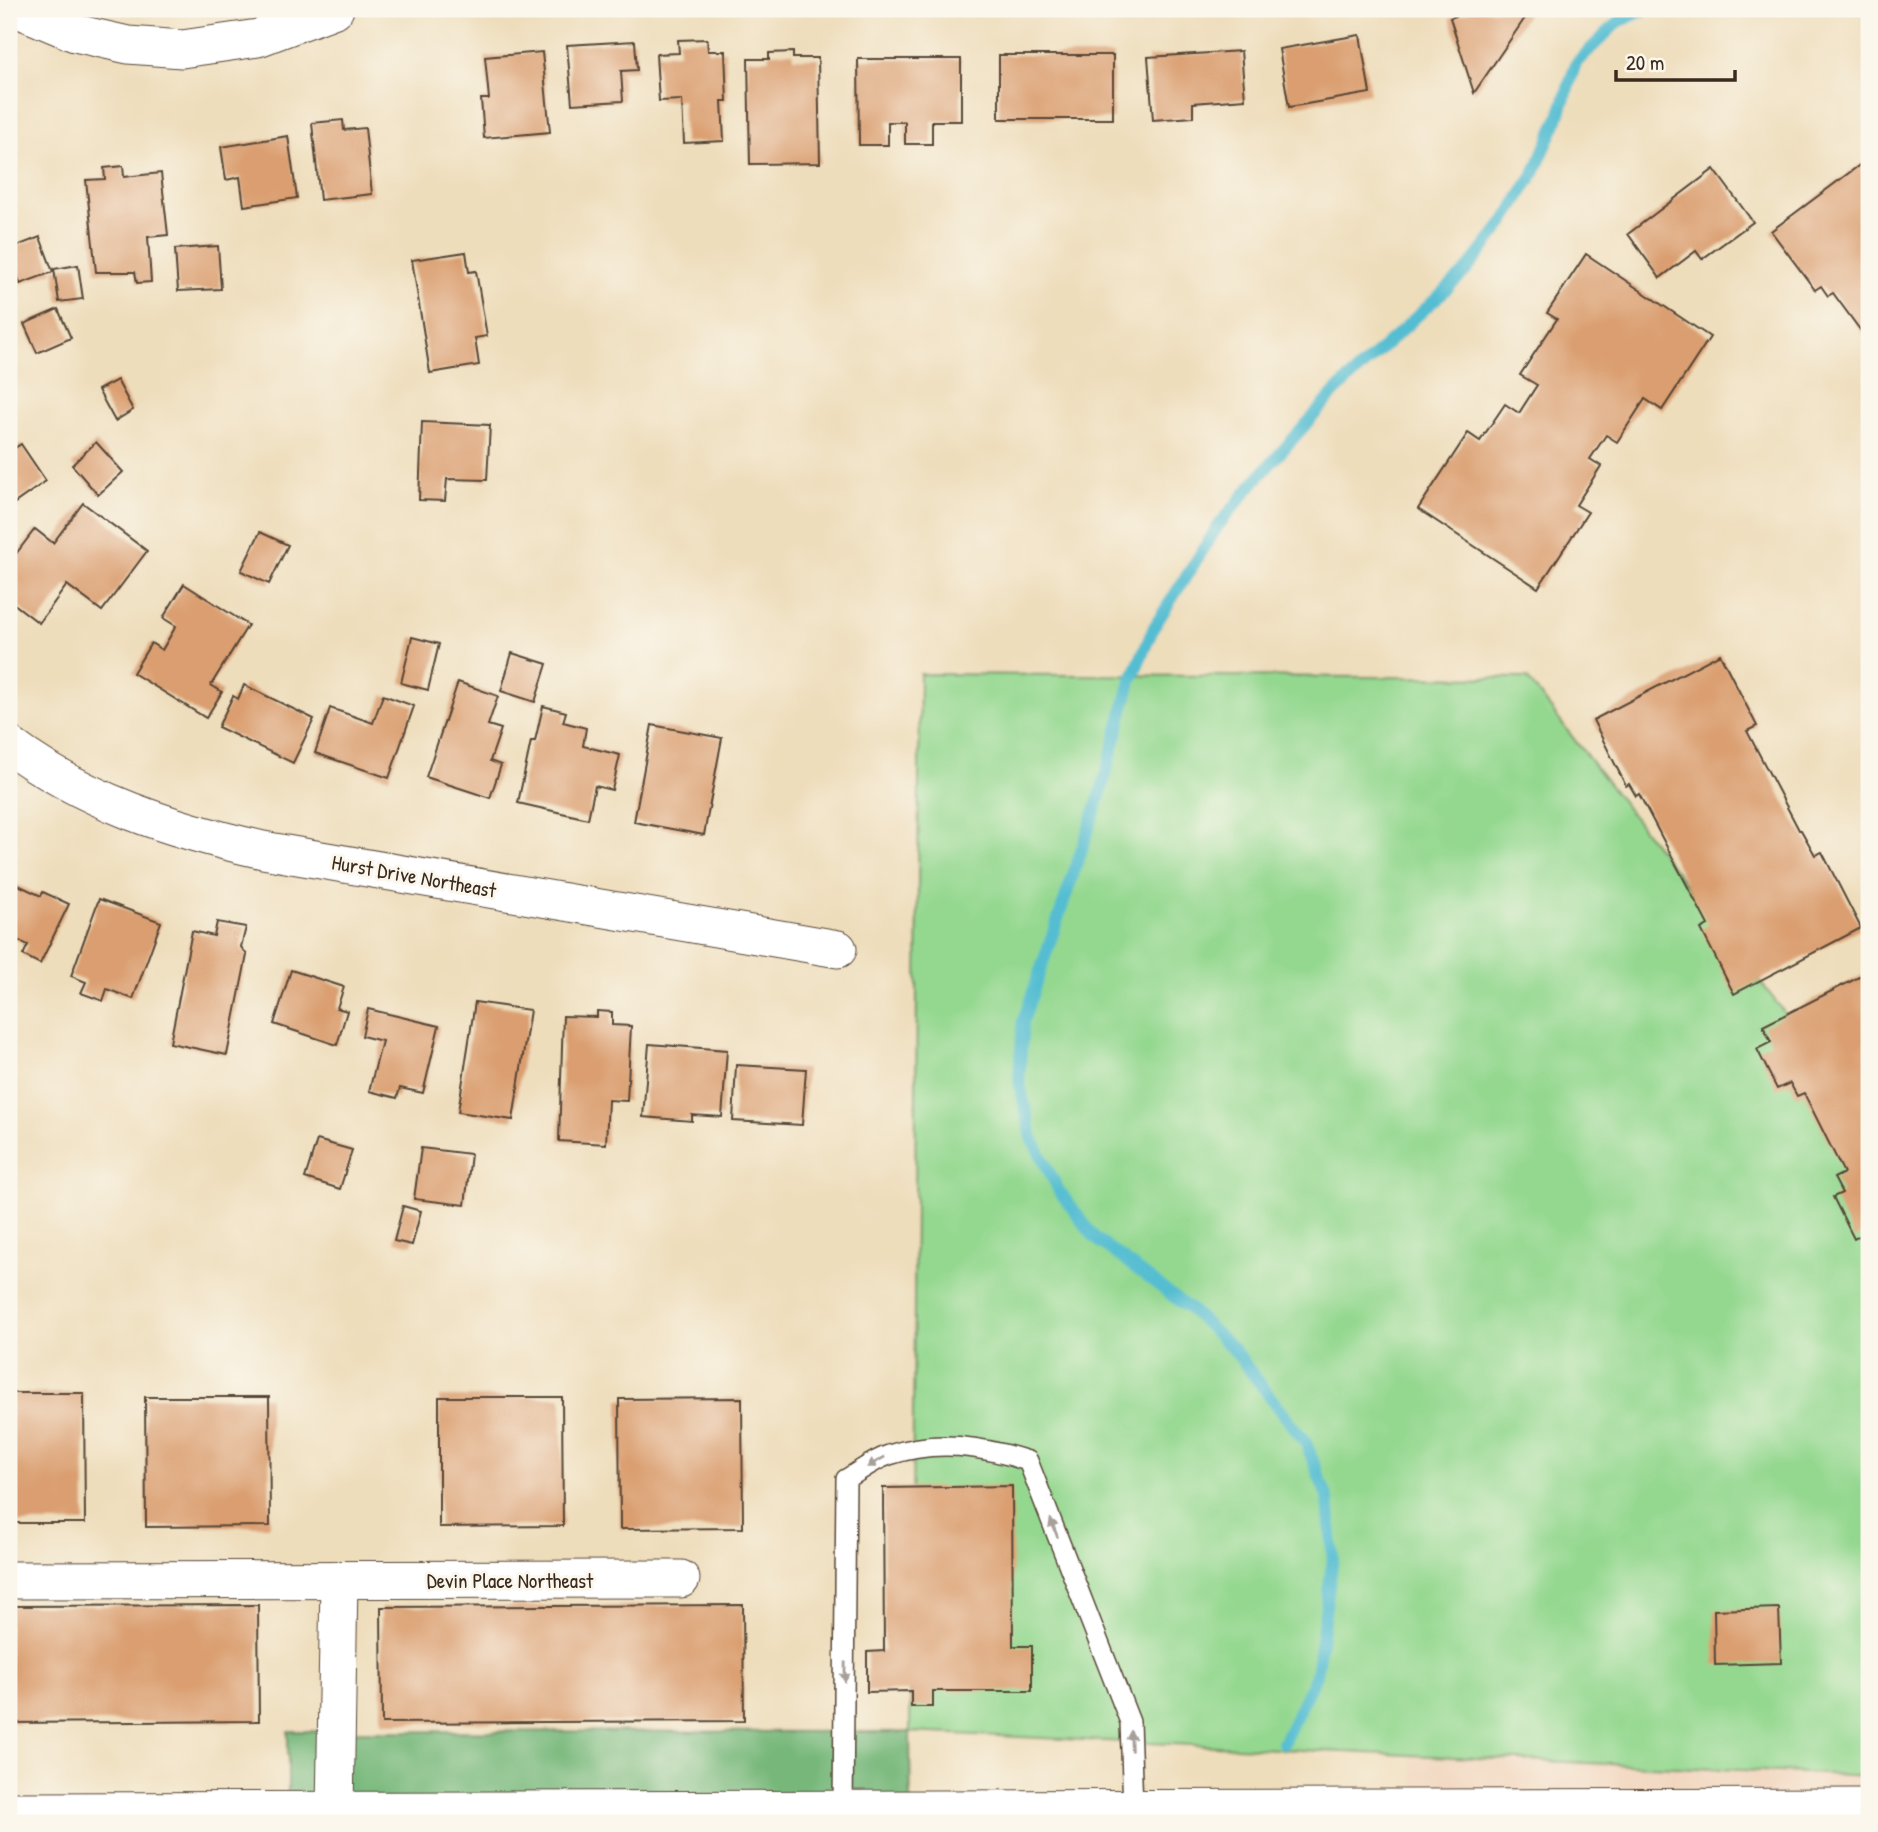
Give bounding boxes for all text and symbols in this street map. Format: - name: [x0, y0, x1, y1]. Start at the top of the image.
- scale bar: [1616, 38, 1734, 82]
- text: 20 m: [1626, 48, 1664, 77]
- street label: Hurst Drive Northeast: [330, 847, 499, 905]
- one-way arrow: [867, 1455, 886, 1468]
- one-way arrow: [1048, 1517, 1059, 1538]
- street label: Devin Place Northeast: [427, 1566, 594, 1595]
- one-way arrow: [839, 1661, 850, 1683]
- one-way arrow: [1125, 1729, 1136, 1751]

